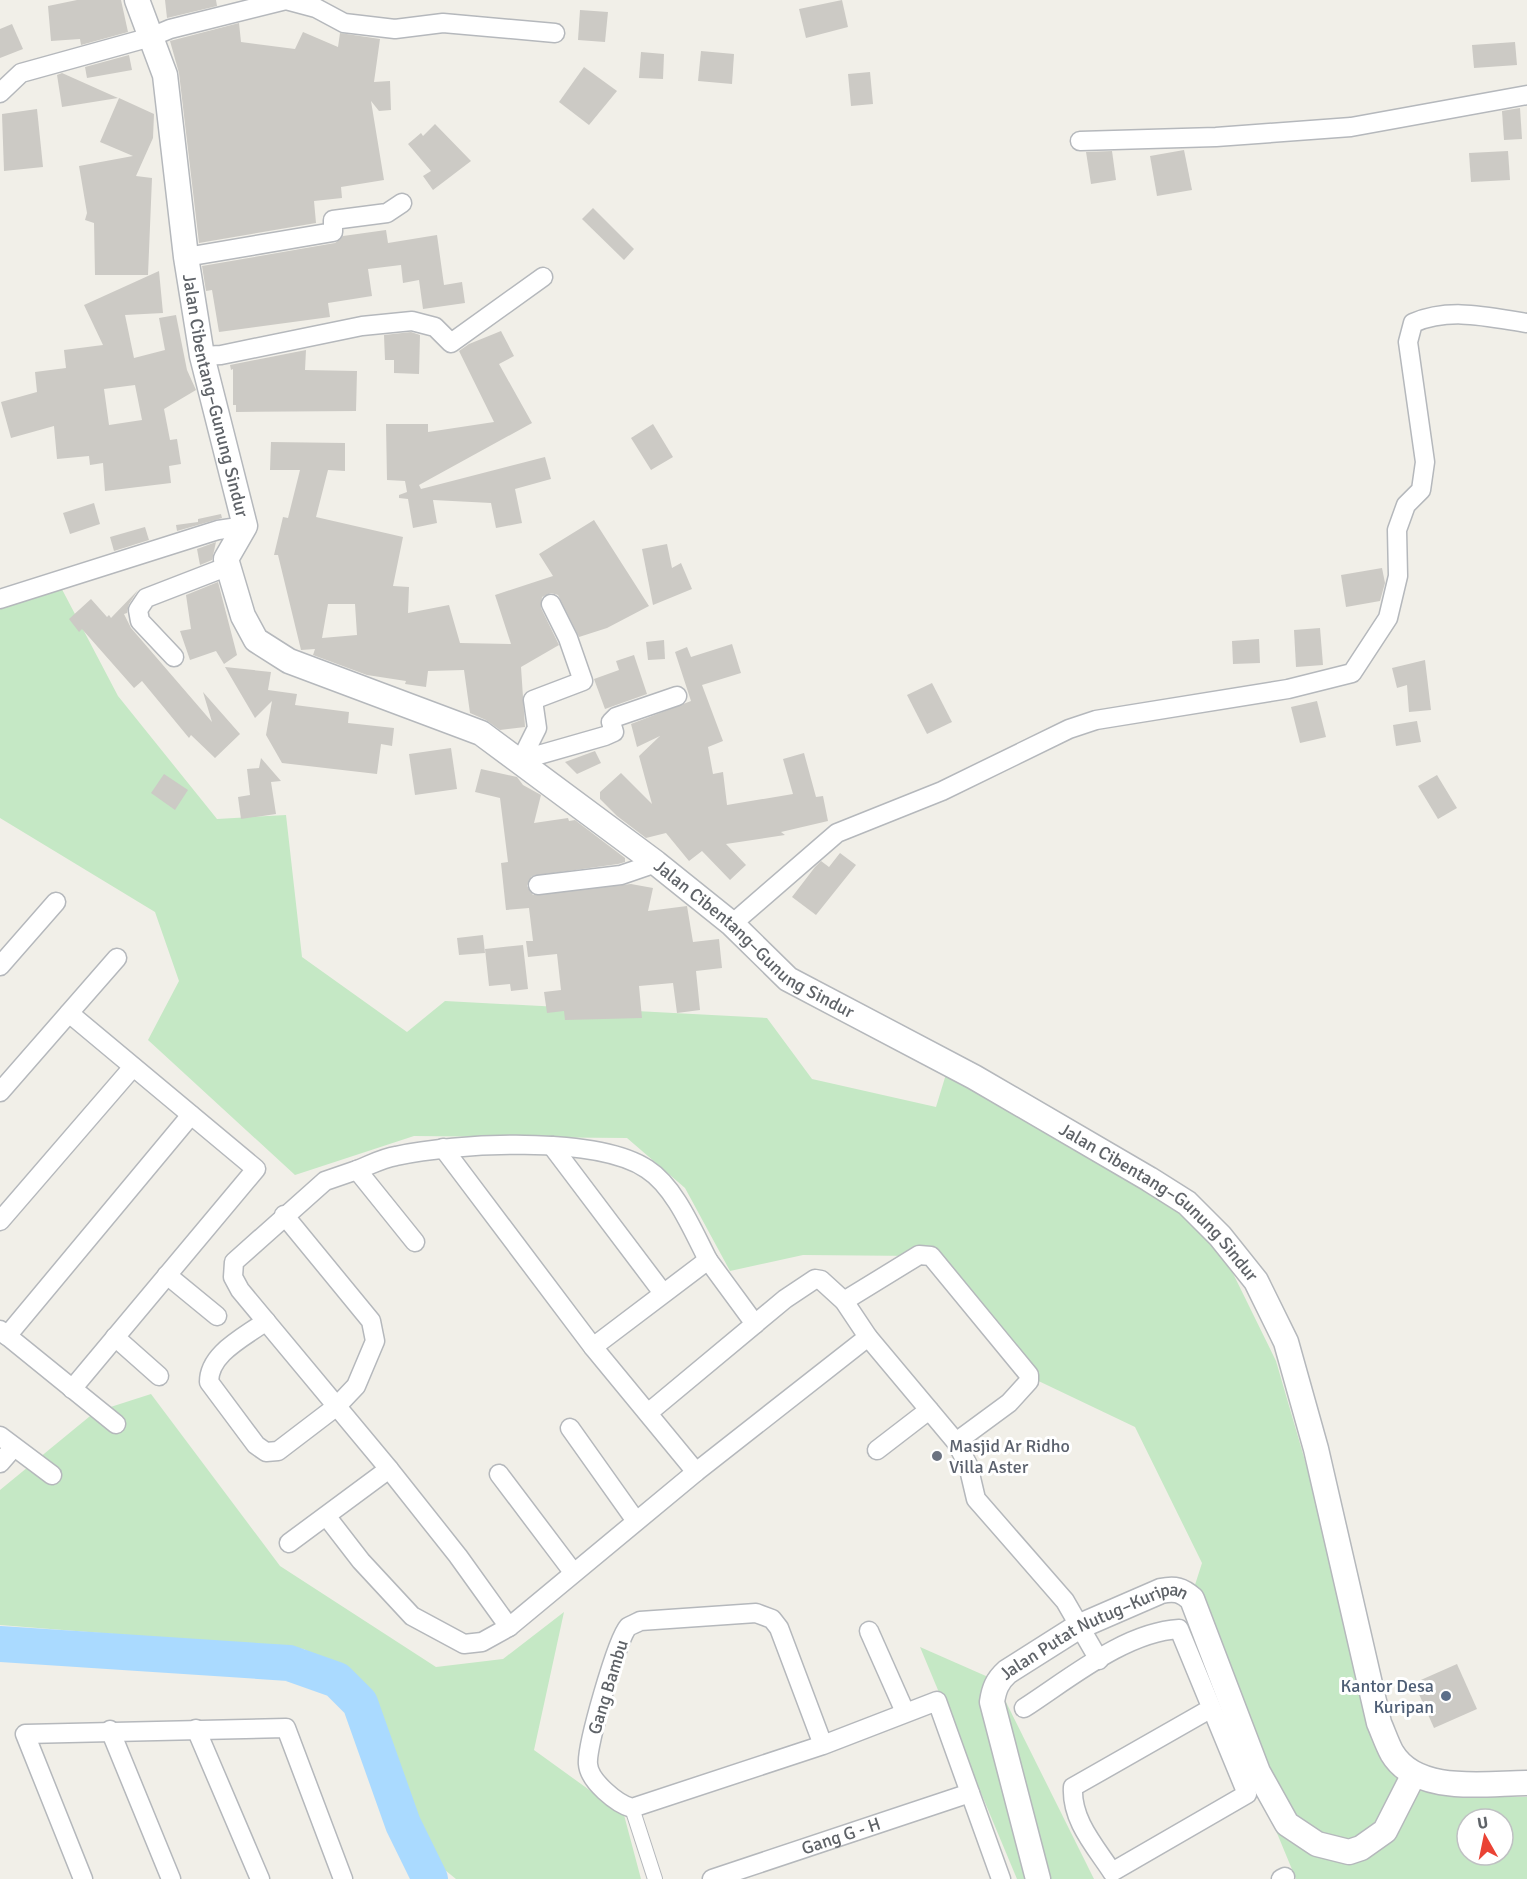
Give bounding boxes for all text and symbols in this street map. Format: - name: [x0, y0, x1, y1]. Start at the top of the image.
- street label: Jalan Cibentang–Gunung Sindur: [178, 272, 253, 520]
- street label: Jalan Cibentang–Gunung Sindur: [650, 855, 858, 1023]
- street label: Jalan Cibentang–Gunung Sindur: [1055, 1118, 1263, 1286]
- place label: Masjid Ar Ridho Villa Aster: [949, 1435, 1070, 1478]
- marker: Masjid Ar Ridho Villa Aster: [930, 1449, 944, 1463]
- street label: Jalan Putat Nutug–Kuripan: [995, 1578, 1192, 1684]
- street label: Gang Bambu: [583, 1637, 633, 1737]
- place label: Kantor Desa Kuripan: [1341, 1675, 1434, 1718]
- marker: Kantor Desa Kuripan: [1439, 1689, 1453, 1703]
- north arrow: [1455, 1807, 1515, 1867]
- text: U: [1476, 1812, 1490, 1834]
- street label: Gang G - H: [799, 1813, 883, 1859]

